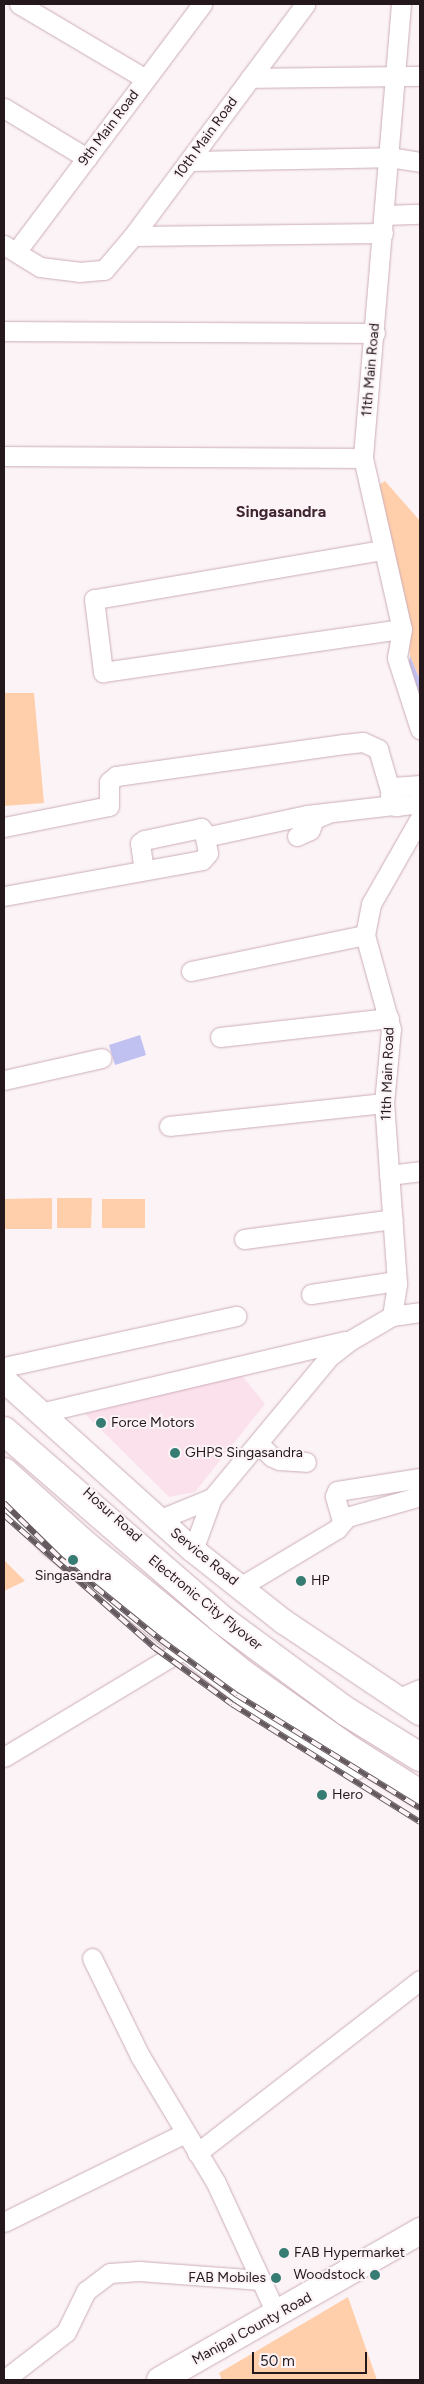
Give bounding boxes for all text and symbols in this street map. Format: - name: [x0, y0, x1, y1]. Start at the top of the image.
- street label: 9th Main Road: [75, 87, 143, 169]
- street label: 10th Main Road: [171, 94, 241, 182]
- street label: 11th Main Road: [359, 323, 383, 417]
- district label: Singasandra: [236, 502, 326, 522]
- street label: 11th Main Road: [378, 1027, 398, 1121]
- place label: Force Motors: [111, 1415, 195, 1431]
- marker: Force Motors: [95, 1417, 107, 1429]
- place label: GHPS Singasandra: [185, 1445, 303, 1461]
- marker: GHPS Singasandra: [169, 1447, 181, 1459]
- street label: Hosur Road: [79, 1484, 145, 1546]
- street label: Service Road: [167, 1525, 241, 1589]
- street label: Electronic City Flyover: [145, 1552, 265, 1654]
- marker: Singasandra: [67, 1554, 79, 1566]
- place label: Singasandra: [35, 1568, 111, 1584]
- place label: HP: [311, 1573, 330, 1589]
- marker: HP: [295, 1575, 307, 1587]
- place label: Hero: [332, 1787, 363, 1803]
- marker: Hero: [316, 1789, 328, 1801]
- place label: FAB Hypermarket: [294, 2245, 405, 2261]
- marker: FAB Hypermarket: [278, 2247, 290, 2259]
- place label: Woodstock: [293, 2267, 365, 2283]
- marker: Woodstock: [369, 2269, 381, 2281]
- place label: FAB Mobiles: [188, 2270, 266, 2286]
- marker: FAB Mobiles: [270, 2272, 282, 2284]
- street label: Manipal County Road: [189, 2289, 315, 2369]
- scale bar: [254, 2342, 369, 2374]
- text: 50 m: [260, 2352, 295, 2370]

